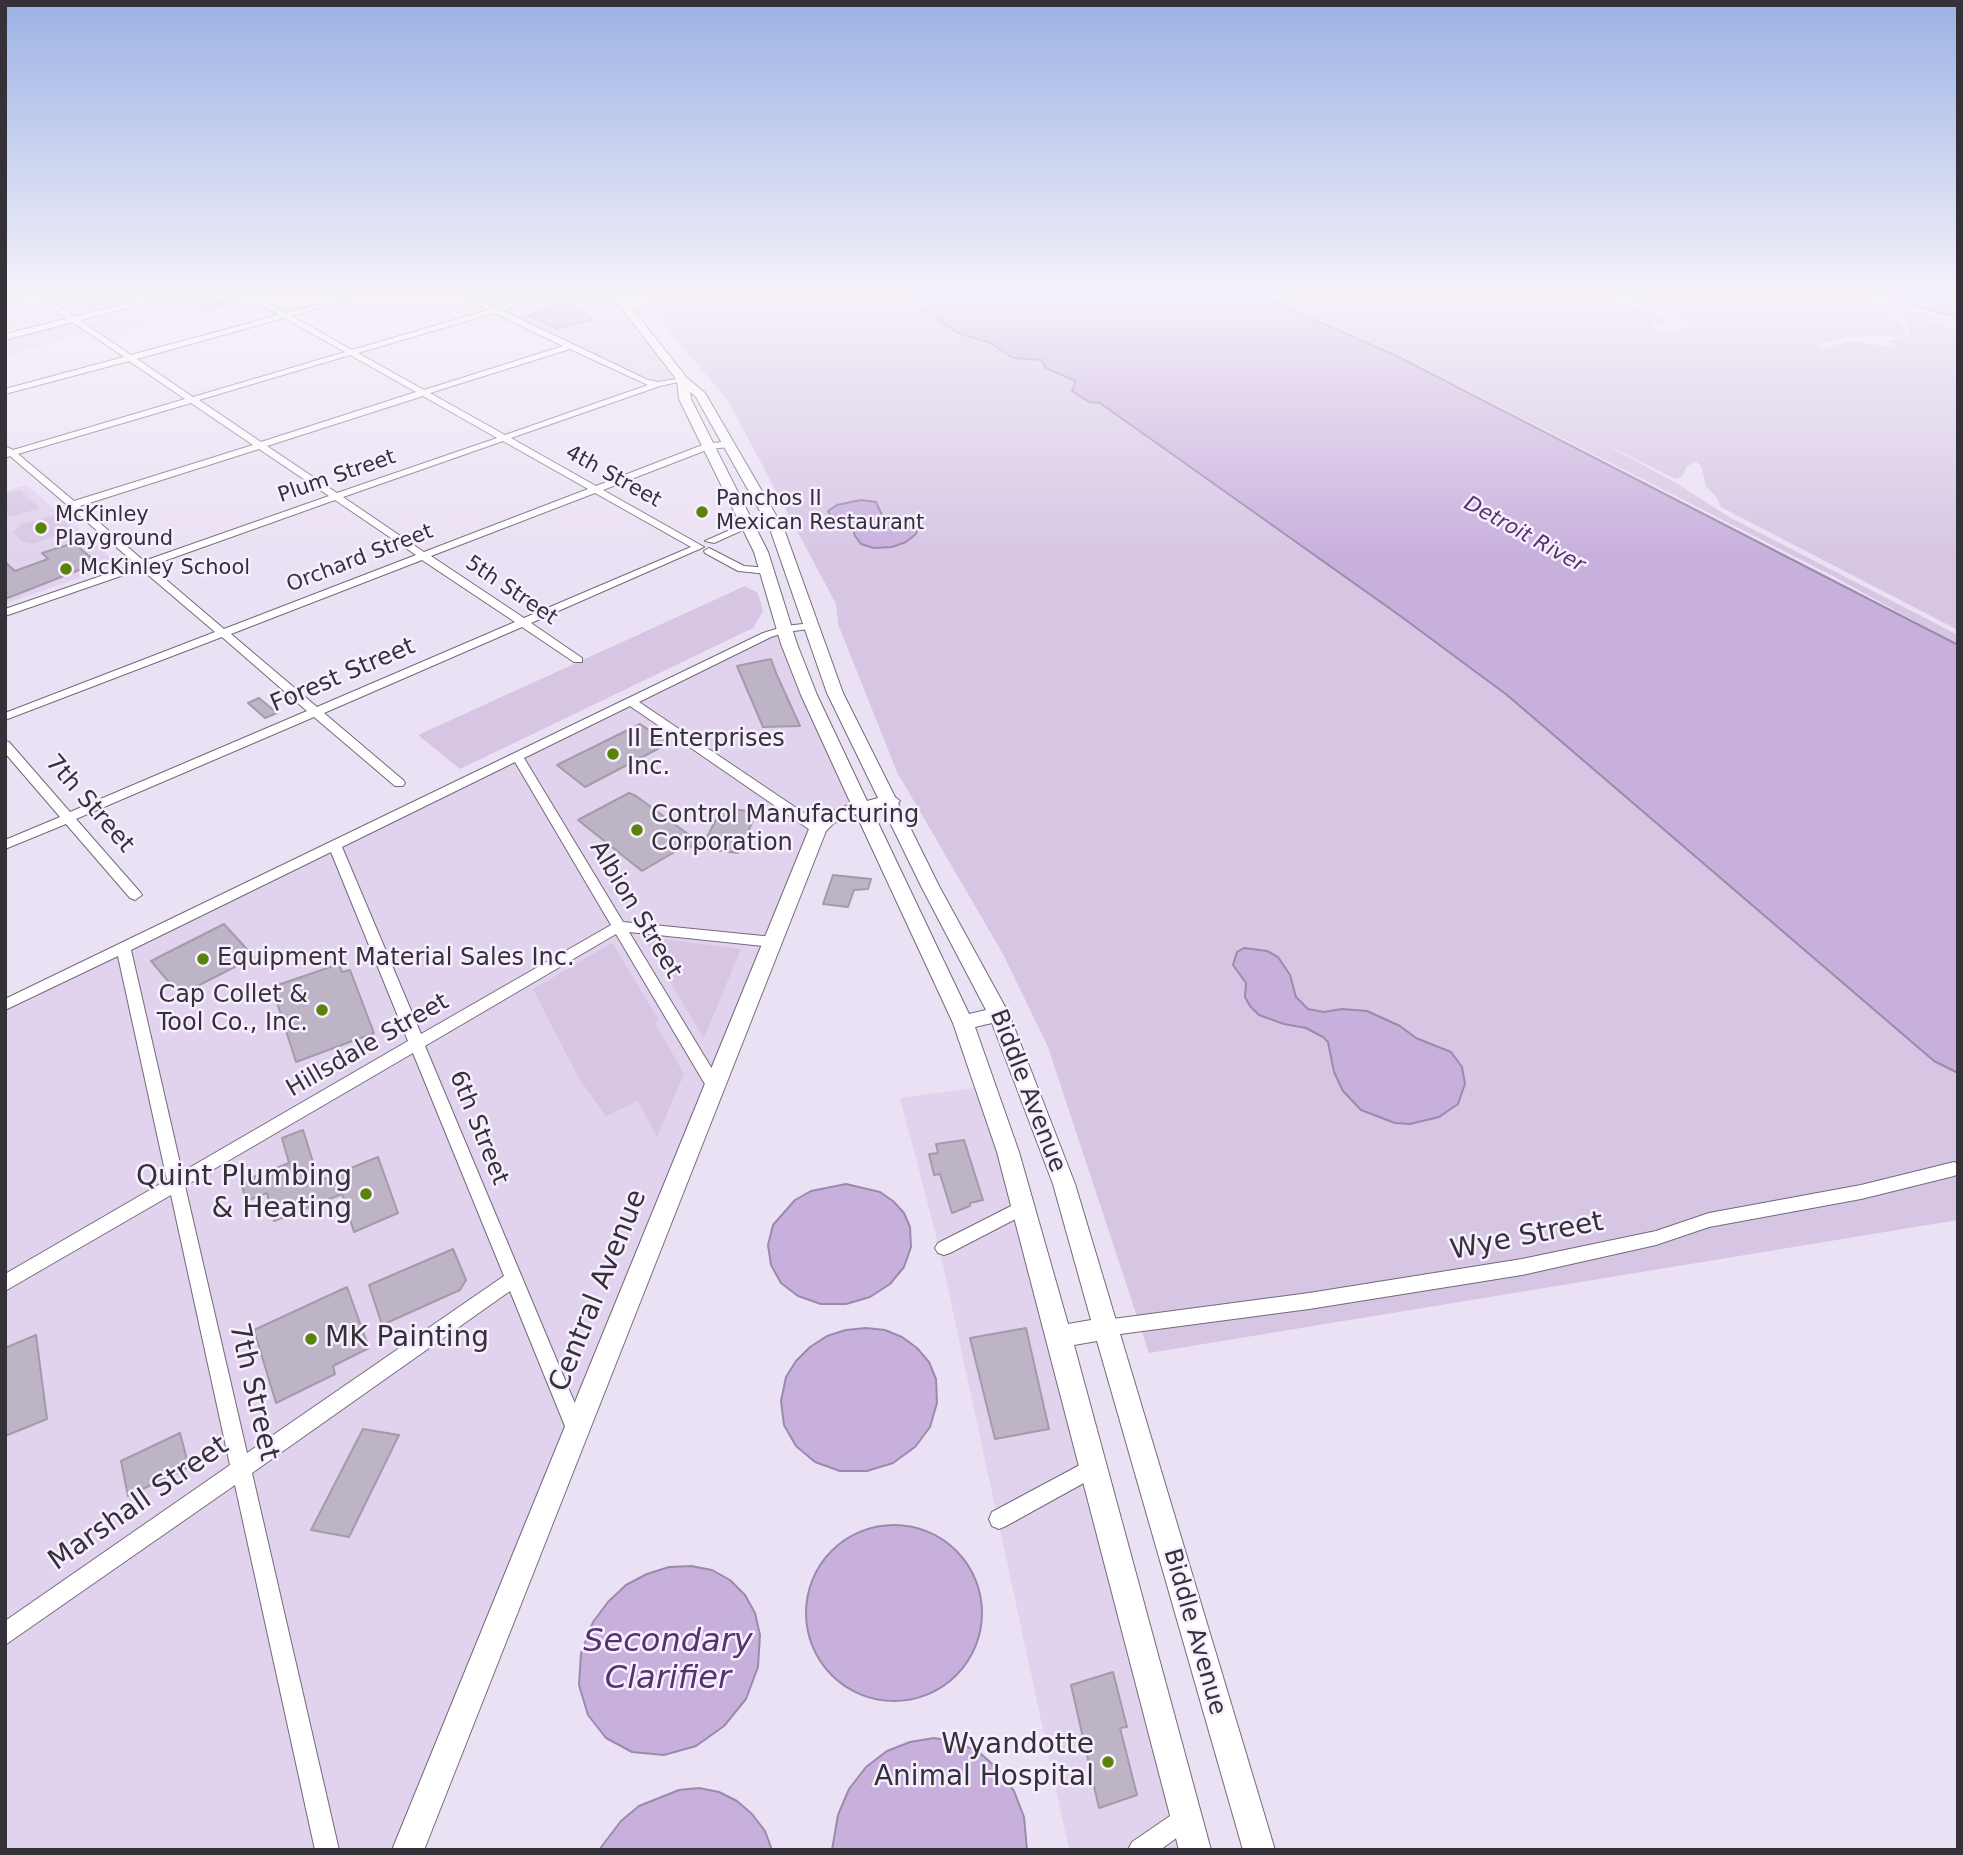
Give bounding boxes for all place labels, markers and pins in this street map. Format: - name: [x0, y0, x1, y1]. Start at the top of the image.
- place label: Panchos II Mexican Restaurant: [716, 487, 924, 537]
- place label: McKinley Playground: [55, 503, 173, 553]
- marker: Panchos II Mexican Restaurant: [694, 504, 710, 520]
- marker: McKinley Playground: [33, 520, 49, 536]
- place label: McKinley School: [80, 556, 250, 582]
- marker: McKinley School: [58, 561, 74, 577]
- place label: II Enterprises Inc.: [627, 726, 785, 782]
- marker: II Enterprises Inc.: [605, 746, 621, 762]
- place label: Control Manufacturing Corporation: [651, 802, 919, 858]
- marker: Control Manufacturing Corporation: [629, 822, 645, 838]
- place label: Equipment Material Sales Inc.: [217, 945, 575, 973]
- marker: Equipment Material Sales Inc.: [195, 951, 211, 967]
- place label: Cap Collet & Tool Co., Inc.: [157, 982, 308, 1038]
- marker: Cap Collet & Tool Co., Inc.: [314, 1002, 330, 1018]
- place label: Quint Plumbing & Heating: [136, 1161, 352, 1227]
- marker: Quint Plumbing & Heating: [358, 1186, 374, 1202]
- place label: MK Painting: [325, 1322, 489, 1356]
- marker: MK Painting: [303, 1331, 319, 1347]
- place label: Wyandotte Animal Hospital: [874, 1729, 1094, 1795]
- marker: Wyandotte Animal Hospital: [1100, 1754, 1116, 1770]

